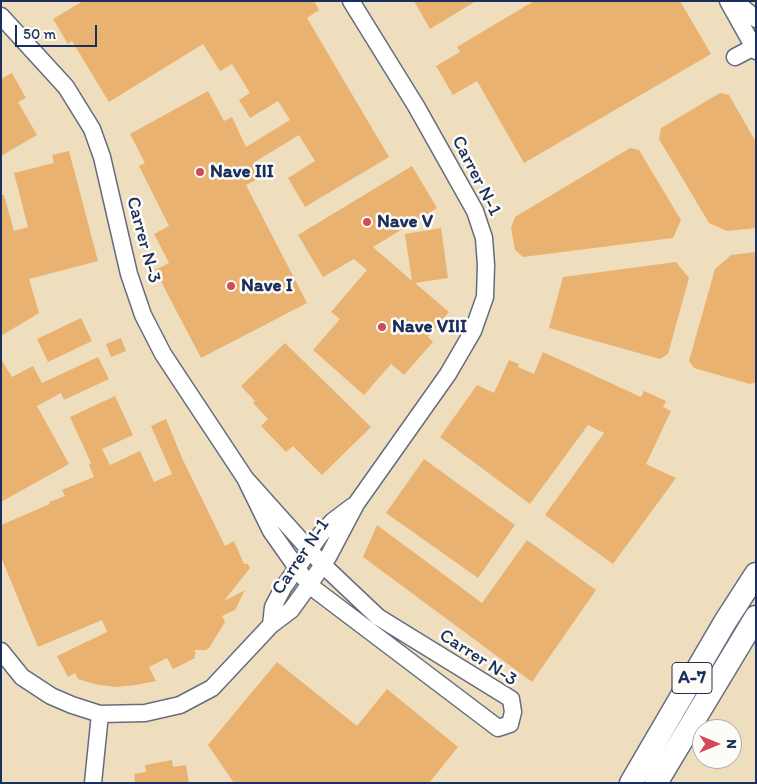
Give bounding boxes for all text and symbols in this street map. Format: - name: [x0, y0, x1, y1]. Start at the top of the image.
- scale bar: [18, 15, 100, 47]
- text: 50 m: [23, 25, 56, 43]
- street label: Carrer N-1: [446, 132, 506, 220]
- place label: Nave III: [210, 161, 274, 183]
- marker: Nave III: [194, 166, 206, 178]
- street label: Carrer N-3: [121, 194, 165, 286]
- place label: Nave V: [377, 211, 433, 233]
- marker: Nave V: [361, 216, 373, 228]
- place label: Nave I: [241, 275, 293, 297]
- marker: Nave I: [225, 280, 237, 292]
- place label: Nave VIII: [392, 316, 467, 338]
- marker: Nave VIII: [376, 321, 388, 333]
- street label: Carrer N-1: [267, 515, 335, 599]
- street label: Carrer N-3: [435, 624, 521, 692]
- road number: A-7: [672, 662, 712, 694]
- north arrow: [692, 719, 742, 769]
- text: N: [723, 739, 740, 749]

